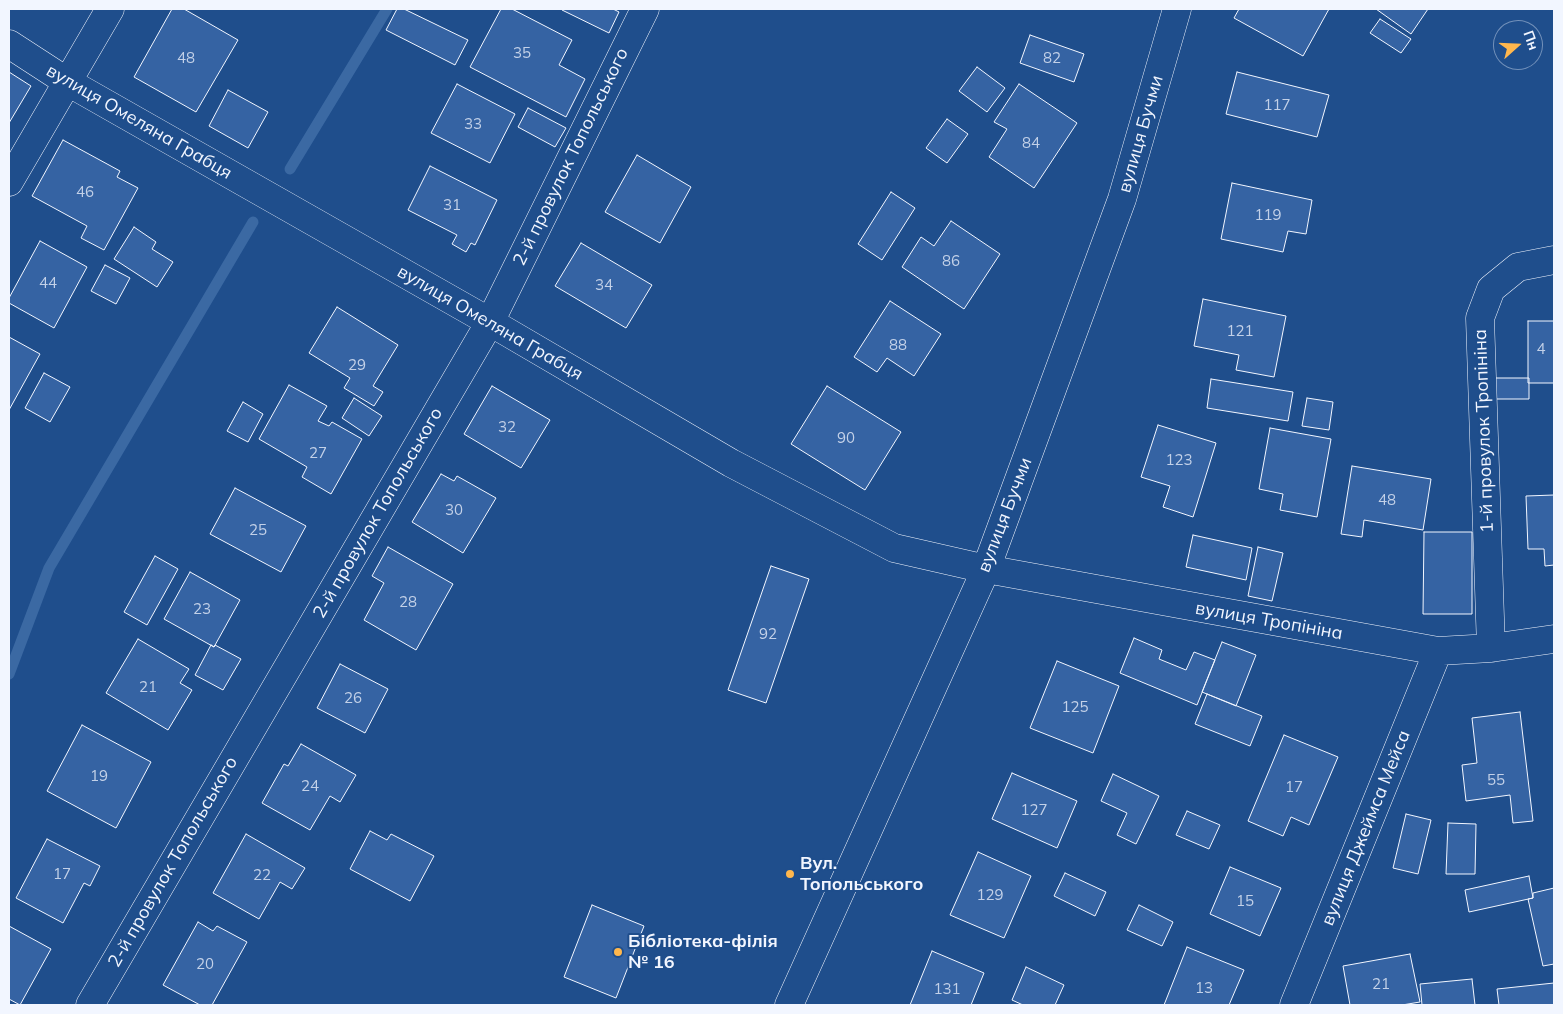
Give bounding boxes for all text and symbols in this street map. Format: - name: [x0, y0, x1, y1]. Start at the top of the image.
- north arrow: [1493, 20, 1543, 70]
- text: Пн: [1519, 28, 1543, 52]
- house number: 35: [513, 44, 531, 62]
- street label: 2-й провулок Топольського: [509, 45, 633, 269]
- house number: 48: [177, 49, 195, 67]
- house number: 82: [1043, 49, 1061, 67]
- street label: вулиця Омеляна Грабця: [42, 60, 236, 184]
- street label: вулиця Бучми: [1114, 73, 1168, 195]
- house number: 117: [1264, 96, 1290, 114]
- house number: 33: [464, 115, 482, 133]
- house number: 84: [1022, 134, 1040, 152]
- house number: 46: [76, 183, 94, 201]
- house number: 31: [443, 196, 461, 214]
- house number: 119: [1255, 206, 1281, 224]
- house number: 86: [942, 252, 960, 270]
- street label: вулиця Омеляна Грабця: [393, 261, 587, 385]
- house number: 44: [39, 274, 57, 292]
- house number: 34: [595, 276, 613, 294]
- house number: 121: [1227, 322, 1253, 340]
- street label: 1-й провулок Тропініна: [1470, 329, 1498, 533]
- house number: 88: [889, 336, 907, 354]
- house number: 4: [1537, 340, 1545, 358]
- house number: 29: [348, 356, 366, 374]
- street label: 2-й провулок Топольського: [309, 404, 447, 622]
- house number: 32: [498, 418, 516, 436]
- house number: 90: [837, 429, 855, 447]
- house number: 27: [309, 444, 327, 462]
- house number: 123: [1166, 451, 1192, 469]
- street label: вулиця Бучми: [973, 455, 1037, 575]
- house number: 48: [1378, 491, 1396, 509]
- house number: 30: [445, 501, 463, 519]
- house number: 25: [249, 521, 267, 539]
- house number: 28: [399, 593, 417, 611]
- street label: вулиця Тропініна: [1194, 597, 1344, 645]
- house number: 23: [193, 600, 211, 618]
- house number: 92: [759, 625, 777, 643]
- house number: 21: [139, 678, 157, 696]
- house number: 26: [344, 689, 362, 707]
- house number: 125: [1062, 698, 1088, 716]
- street label: вулиця Джеймса Мейса: [1317, 727, 1415, 929]
- street label: 2-й провулок Топольського: [104, 753, 242, 971]
- house number: 19: [90, 767, 108, 785]
- house number: 55: [1487, 771, 1505, 789]
- house number: 24: [301, 777, 319, 795]
- house number: 17: [1285, 778, 1303, 796]
- house number: 127: [1021, 801, 1047, 819]
- place label: Вул. Топольського: [800, 853, 924, 896]
- house number: 17: [53, 865, 71, 883]
- house number: 22: [253, 866, 271, 884]
- marker: Вул. Топольського: [784, 868, 796, 880]
- house number: 129: [977, 886, 1003, 904]
- house number: 15: [1236, 892, 1254, 910]
- place label: Бібліотека-філія № 16: [628, 931, 778, 974]
- marker: Бібліотека-філія № 16: [612, 946, 624, 958]
- house number: 20: [196, 955, 214, 973]
- house number: 21: [1372, 975, 1390, 993]
- house number: 13: [1195, 979, 1213, 997]
- house number: 131: [934, 980, 960, 998]

